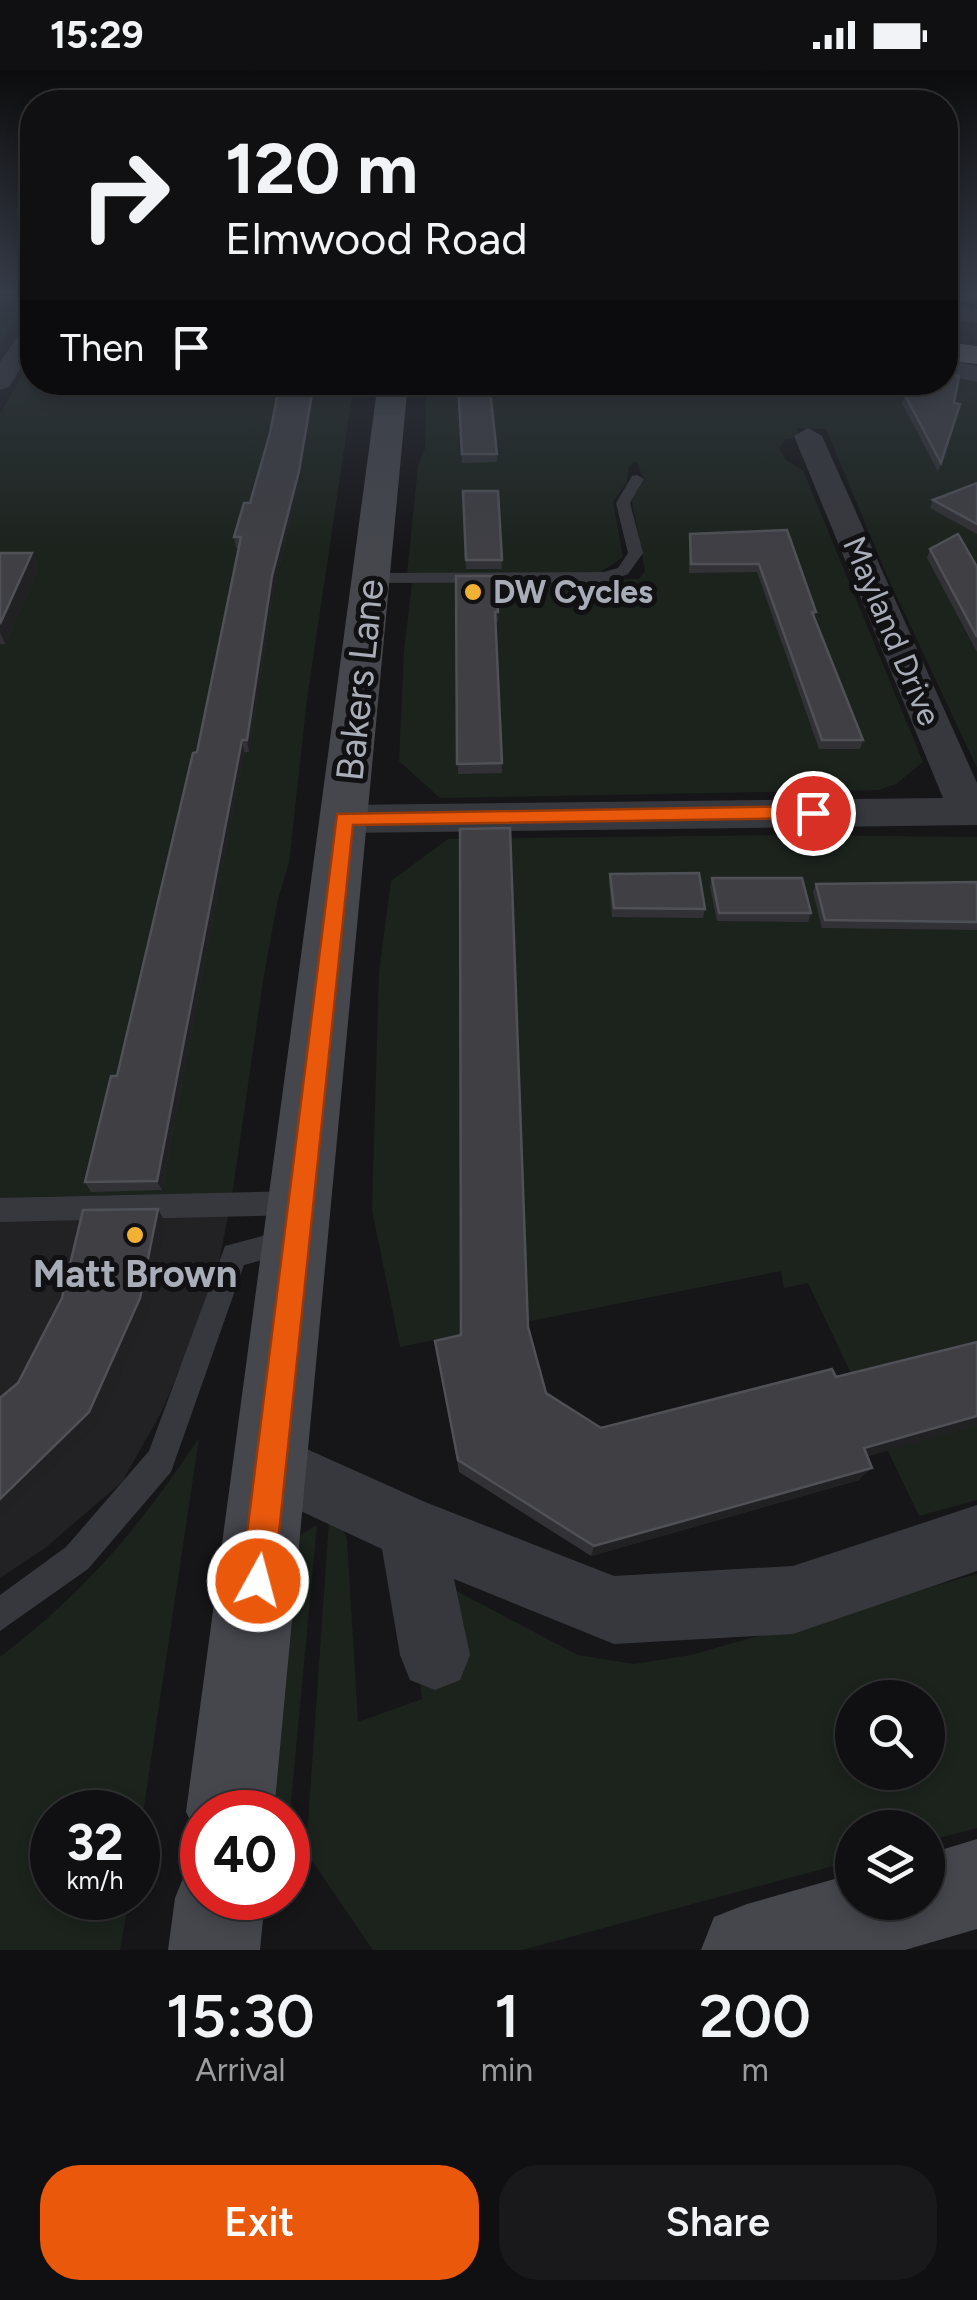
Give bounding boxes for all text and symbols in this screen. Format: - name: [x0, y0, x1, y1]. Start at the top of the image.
- text: 15:29: [50, 12, 144, 58]
- text: 120 m: [225, 126, 418, 211]
- icon: right: [60, 130, 190, 260]
- text: Elmwood Road: [225, 211, 528, 265]
- icon: arrive: [164, 320, 219, 375]
- text: Then: [60, 325, 144, 371]
- street label: Mayland Drive: [835, 531, 949, 731]
- place label: DW Cycles: [493, 573, 653, 611]
- street label: Bakers Lane: [327, 577, 393, 783]
- marker: DW Cycles: [462, 581, 484, 603]
- pin: [771, 771, 856, 856]
- icon: arrive: [786, 786, 841, 841]
- marker: Matt Brown: [124, 1224, 146, 1246]
- place label: Matt Brown: [33, 1251, 237, 1297]
- position arrow: [206, 1529, 310, 1633]
- map controls: [835, 1680, 945, 1920]
- button: search: [835, 1680, 945, 1790]
- speed limit sign: 40: [180, 1790, 310, 1920]
- button: layers: [835, 1810, 945, 1920]
- text: 32: [67, 1812, 123, 1873]
- text: km/h: [66, 1865, 124, 1895]
- text: 15:30: [166, 1980, 315, 2052]
- text: 1: [494, 1980, 519, 2052]
- text: 200: [699, 1980, 811, 2052]
- text: Arrival: [195, 2051, 286, 2089]
- text: min: [481, 2051, 533, 2089]
- text: m: [741, 2051, 769, 2089]
- button: Exit: [40, 2165, 479, 2280]
- button: Share: [499, 2165, 937, 2280]

